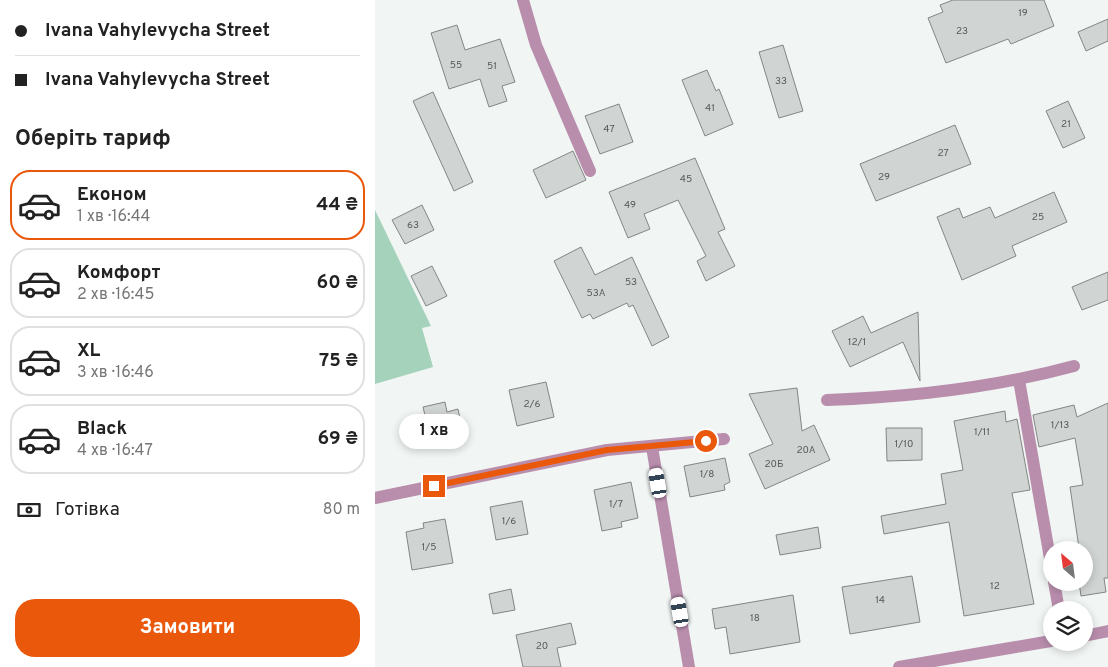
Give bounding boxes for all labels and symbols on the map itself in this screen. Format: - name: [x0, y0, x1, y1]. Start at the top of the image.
- house number: 19: [1018, 7, 1028, 20]
- house number: 23: [956, 25, 968, 38]
- house number: 55: [450, 59, 462, 72]
- house number: 51: [487, 60, 497, 73]
- house number: 33: [775, 75, 787, 88]
- house number: 41: [705, 102, 715, 115]
- house number: 21: [1061, 118, 1071, 131]
- house number: 47: [603, 123, 615, 136]
- house number: 27: [937, 147, 949, 160]
- house number: 29: [878, 171, 890, 184]
- house number: 45: [680, 173, 692, 186]
- house number: 49: [624, 199, 636, 212]
- house number: 25: [1032, 211, 1044, 224]
- house number: 63: [407, 219, 419, 232]
- house number: 53: [625, 276, 637, 289]
- house number: 53А: [587, 287, 606, 300]
- house number: 12/1: [848, 336, 866, 349]
- house number: 2/6: [524, 398, 541, 411]
- callout: 1 хв: [399, 414, 469, 448]
- house number: 1/13: [1051, 419, 1069, 432]
- house number: 1/11: [974, 426, 990, 439]
- route start: [695, 430, 717, 452]
- house number: 1/10: [895, 438, 913, 451]
- house number: 20А: [796, 444, 816, 457]
- house number: 20Б: [764, 458, 784, 471]
- car: [648, 467, 667, 499]
- house number: 1/8: [700, 468, 714, 481]
- route end: [423, 475, 445, 497]
- house number: 1/7: [609, 498, 623, 511]
- house number: 1/6: [502, 515, 516, 528]
- house number: 1/5: [422, 541, 436, 554]
- north arrow: [1043, 541, 1093, 591]
- house number: 12: [990, 580, 1000, 593]
- house number: 14: [875, 594, 885, 607]
- car: [670, 596, 689, 628]
- house number: 18: [750, 612, 760, 625]
- house number: 20: [536, 640, 548, 653]

